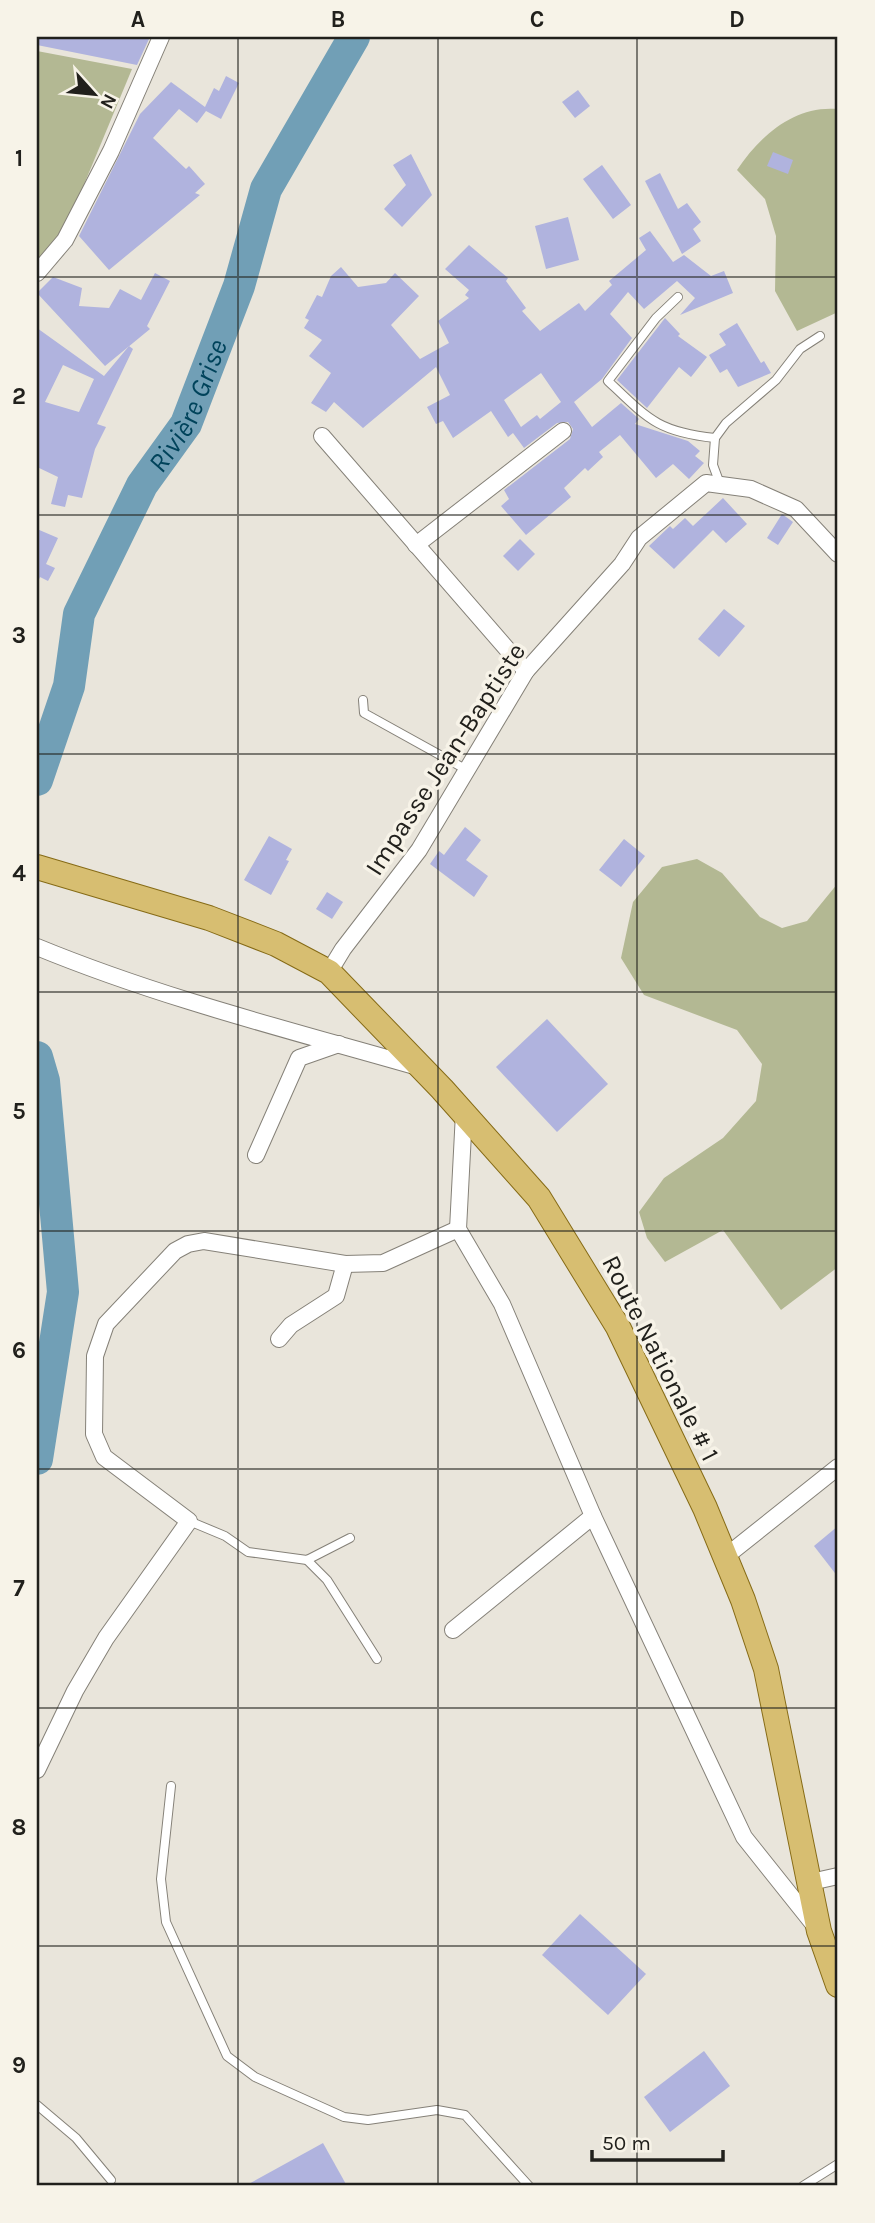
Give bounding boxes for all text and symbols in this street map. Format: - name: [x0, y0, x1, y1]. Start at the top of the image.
- text: A: [131, 6, 145, 33]
- text: B: [331, 6, 345, 33]
- text: C: [530, 6, 544, 33]
- text: D: [729, 6, 745, 33]
- north arrow: [60, 60, 130, 130]
- text: N: [95, 90, 121, 112]
- text: 1: [15, 145, 23, 172]
- water label: Rivière Grise: [141, 335, 234, 479]
- text: 2: [12, 383, 26, 410]
- text: 3: [12, 622, 26, 649]
- street label: Impasse Jean-Baptiste: [359, 637, 532, 881]
- text: 4: [12, 860, 26, 887]
- text: 5: [12, 1098, 26, 1125]
- street label: Route Nationale # 1: [595, 1250, 726, 1466]
- text: 6: [12, 1337, 26, 1364]
- text: 7: [13, 1575, 25, 1602]
- text: 8: [12, 1814, 26, 1841]
- text: 9: [12, 2052, 26, 2079]
- scale bar: [592, 2118, 723, 2162]
- text: 50 m: [602, 2131, 651, 2155]

